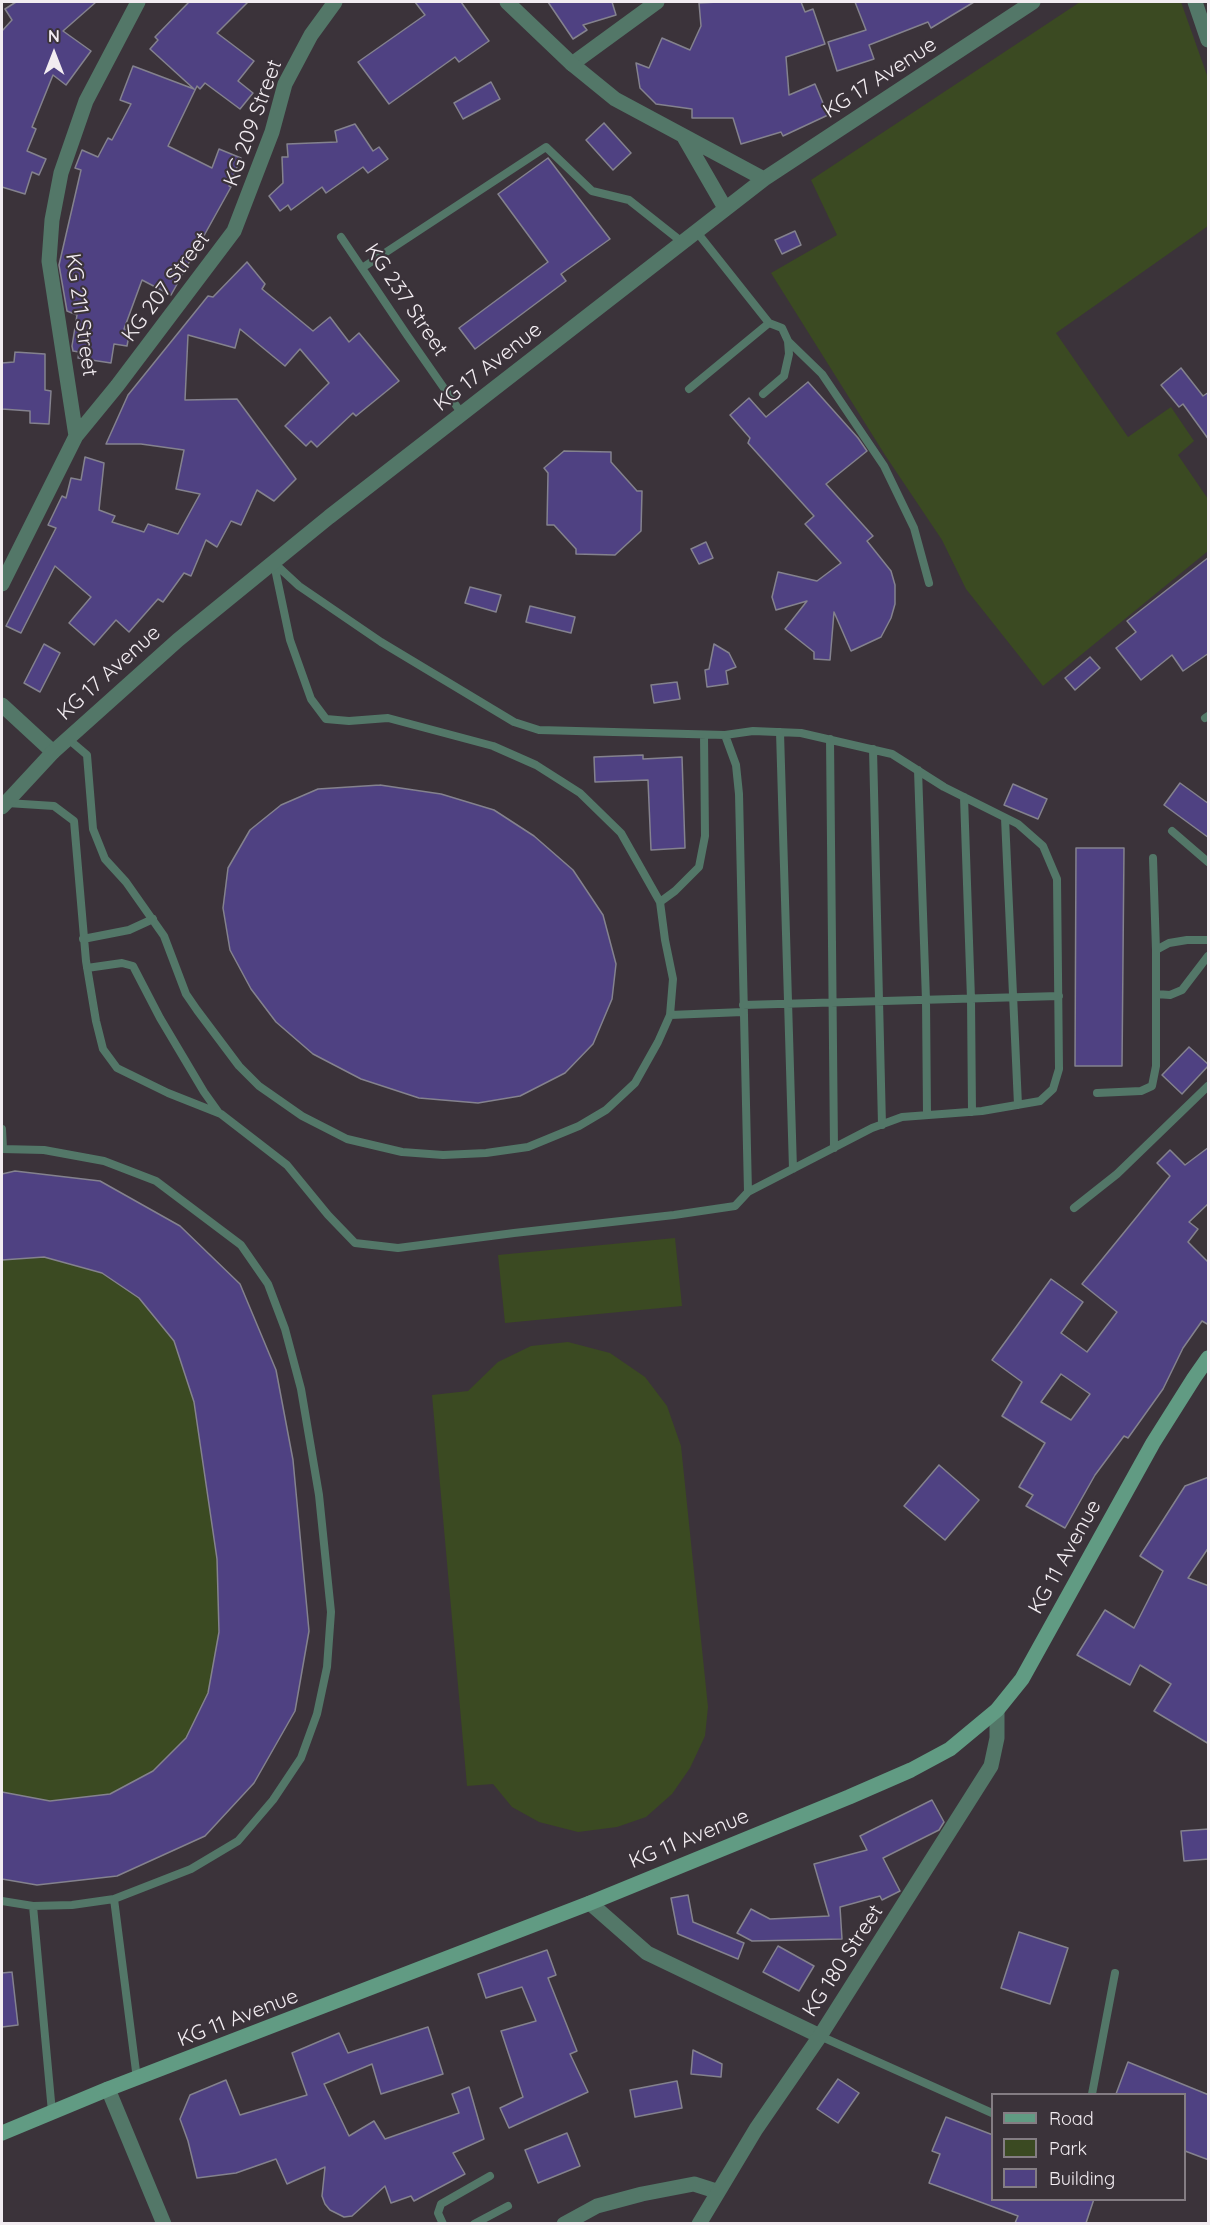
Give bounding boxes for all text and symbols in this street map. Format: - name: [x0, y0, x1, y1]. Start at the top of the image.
- north arrow: [24, 24, 84, 84]
- text: N: [48, 26, 60, 46]
- street label: KG 17 Avenue: [819, 32, 941, 124]
- street label: KG 209 Street: [218, 56, 288, 190]
- street label: KG 207 Street: [117, 227, 215, 347]
- street label: KG 237 Street: [359, 239, 453, 361]
- street label: KG 211 Street: [60, 252, 102, 378]
- street label: KG 17 Avenue: [429, 317, 547, 417]
- street label: KG 17 Avenue: [52, 620, 166, 726]
- street label: KG 11 Avenue: [1023, 1495, 1107, 1619]
- street label: KG 11 Avenue: [625, 1804, 753, 1874]
- street label: KG 180 Street: [797, 1900, 889, 2022]
- street label: KG 11 Avenue: [174, 1983, 302, 2053]
- legend: [991, 2093, 1186, 2201]
- text: Road: [1049, 2107, 1094, 2130]
- text: Park: [1049, 2137, 1087, 2160]
- text: Building: [1049, 2167, 1115, 2190]

